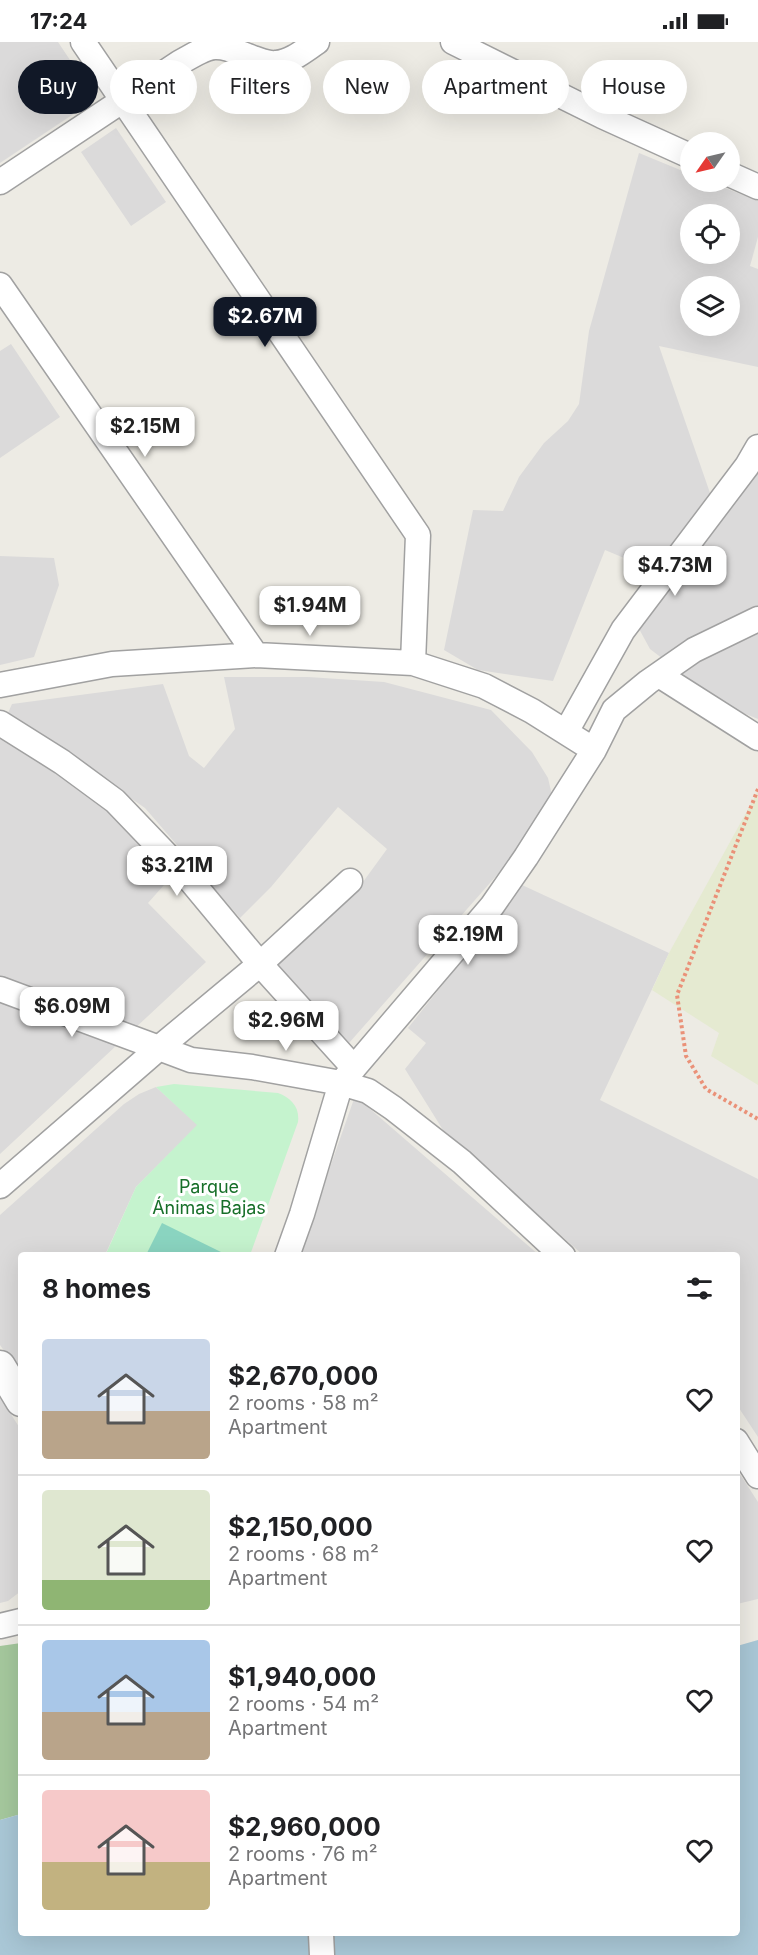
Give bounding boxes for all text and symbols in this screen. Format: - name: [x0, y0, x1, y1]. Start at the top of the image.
- text: 17:24: [30, 8, 87, 34]
- chip: Buy: [18, 60, 98, 114]
- chip: Rent: [110, 60, 197, 114]
- chip: Filters: [209, 60, 311, 114]
- chip: New: [323, 60, 410, 114]
- chip: Apartment: [422, 60, 569, 114]
- chip: House: [581, 60, 687, 114]
- north arrow: [680, 132, 740, 192]
- map controls: [680, 132, 740, 336]
- button: locate: [680, 204, 740, 264]
- button: layers: [680, 276, 740, 336]
- pin: $2.67M: [216, 297, 314, 348]
- text: $2.67M: [227, 304, 303, 328]
- pin: $2.15M: [96, 407, 194, 458]
- text: $2.15M: [110, 414, 180, 438]
- pin: $4.73M: [626, 546, 724, 597]
- text: $4.73M: [638, 553, 712, 577]
- pin: $1.94M: [261, 586, 359, 637]
- text: $1.94M: [273, 593, 347, 617]
- pin: $3.21M: [128, 846, 226, 897]
- text: $3.21M: [141, 853, 213, 877]
- pin: $2.19M: [419, 915, 517, 966]
- text: $2.19M: [433, 922, 503, 946]
- pin: $6.09M: [23, 987, 121, 1038]
- text: $6.09M: [34, 994, 110, 1018]
- pin: $2.96M: [237, 1001, 335, 1052]
- text: $2.96M: [248, 1008, 324, 1032]
- park label: Parque Ánimas Bajas: [152, 1176, 266, 1218]
- icon: filters: [683, 1272, 716, 1305]
- text: 8 homes: [42, 1273, 151, 1304]
- text: $2,670,000: [228, 1360, 378, 1391]
- icon: home: [90, 1363, 162, 1435]
- icon: heart: [683, 1383, 716, 1416]
- text: 2 rooms · 58 m²: [228, 1391, 379, 1415]
- text: Apartment: [228, 1415, 327, 1439]
- text: $2,150,000: [228, 1511, 373, 1542]
- icon: home: [90, 1514, 162, 1586]
- icon: heart: [683, 1534, 716, 1567]
- text: 2 rooms · 68 m²: [228, 1542, 379, 1566]
- text: Apartment: [228, 1566, 327, 1590]
- text: $1,940,000: [228, 1661, 376, 1692]
- icon: home: [90, 1664, 162, 1736]
- icon: heart: [683, 1684, 716, 1717]
- text: 2 rooms · 54 m²: [228, 1692, 379, 1716]
- text: Apartment: [228, 1716, 327, 1740]
- text: $2,960,000: [228, 1811, 381, 1842]
- icon: home: [90, 1814, 162, 1886]
- icon: heart: [683, 1834, 716, 1867]
- text: 2 rooms · 76 m²: [228, 1842, 377, 1866]
- text: Apartment: [228, 1866, 327, 1890]

